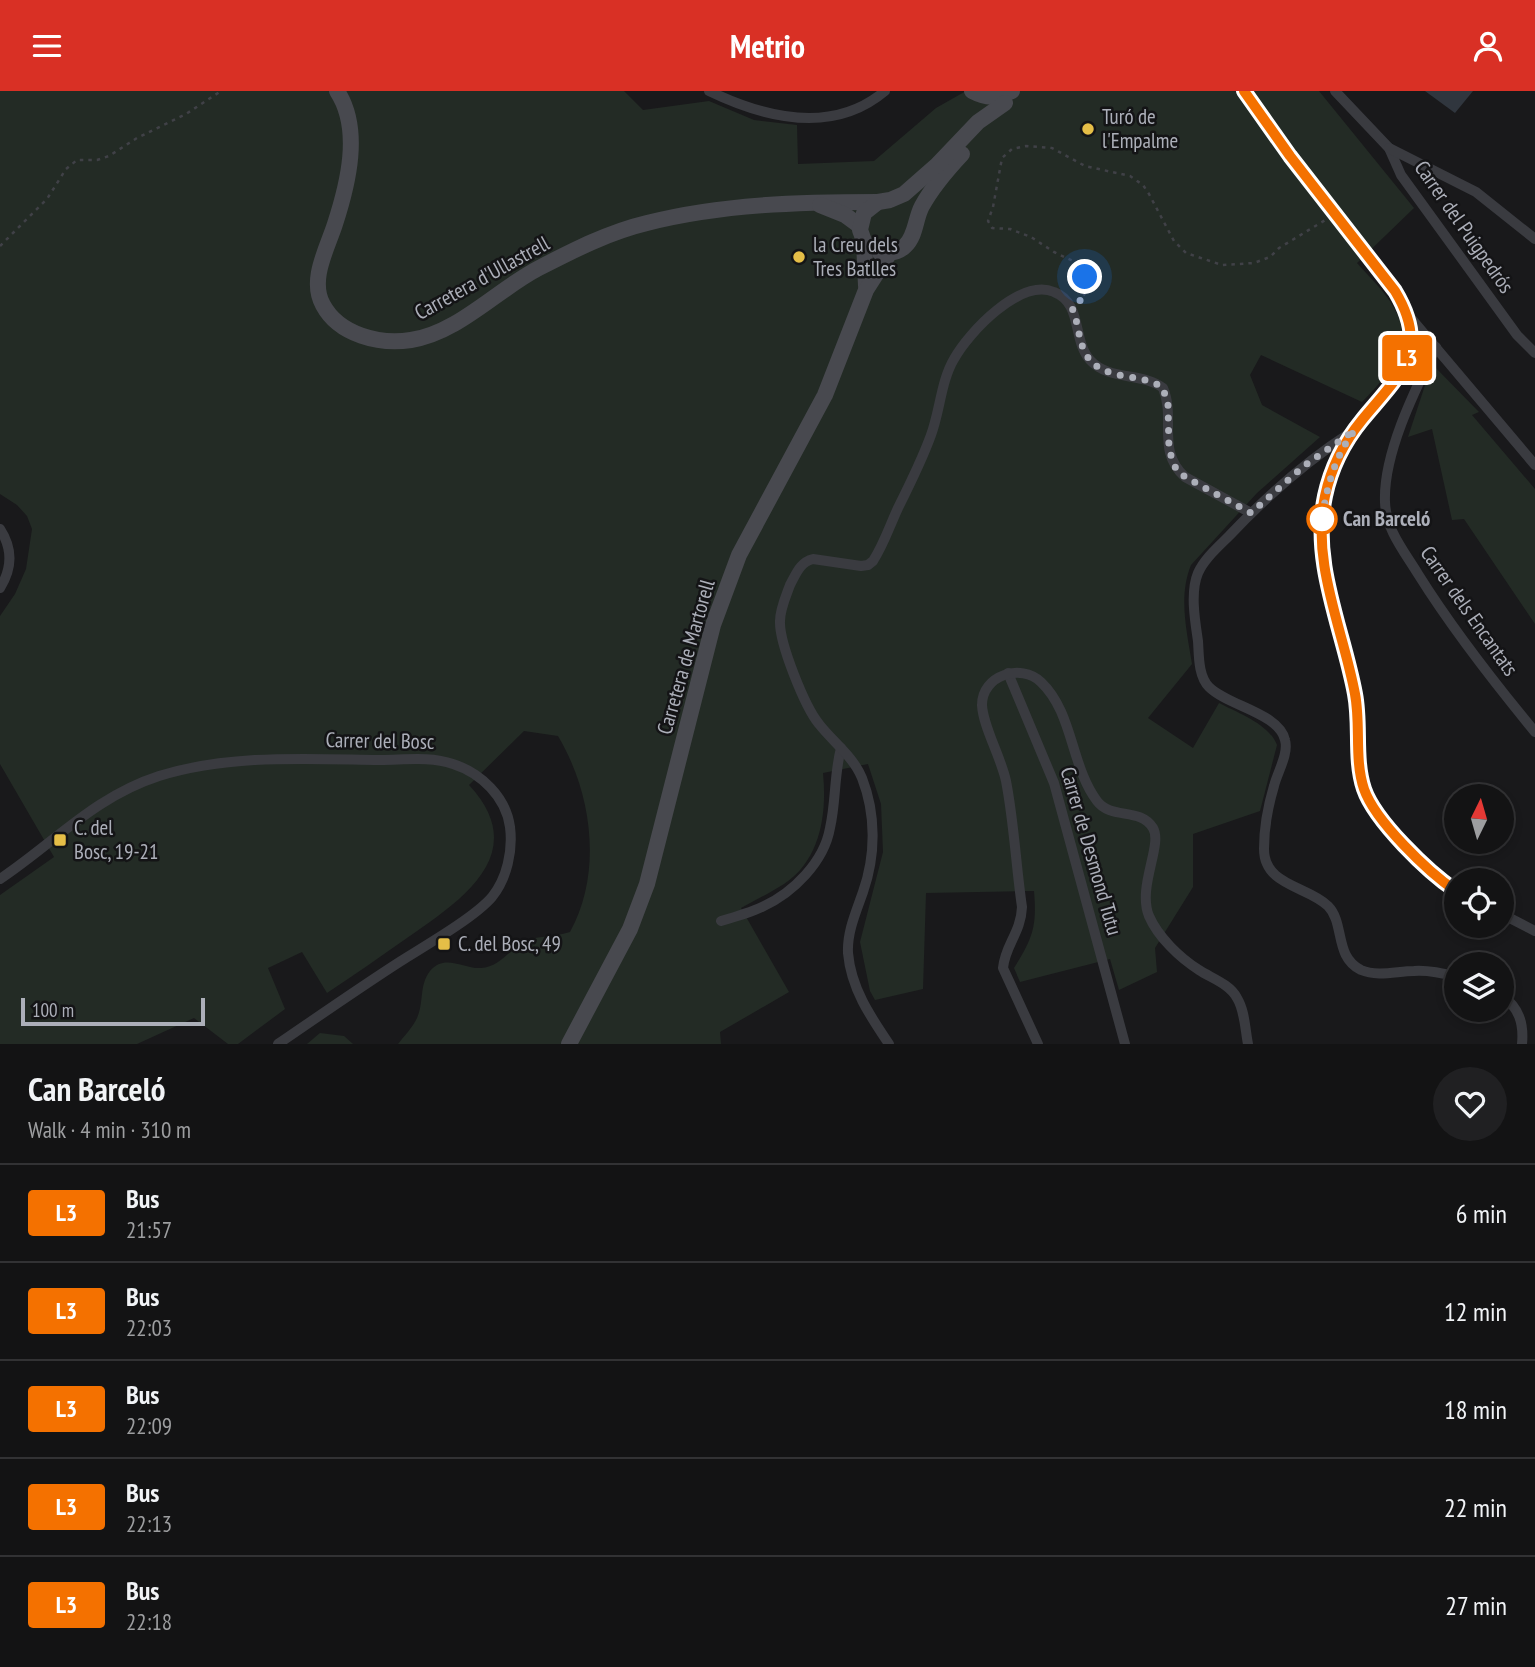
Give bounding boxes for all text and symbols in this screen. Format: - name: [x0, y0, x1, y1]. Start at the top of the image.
- text: Metrio: [730, 25, 805, 67]
- icon: menu: [28, 27, 66, 65]
- icon: person: [1469, 27, 1507, 65]
- place label: Turó de l'Empalme: [1102, 103, 1178, 154]
- marker: Turó de l'Empalme: [1080, 121, 1096, 137]
- street label: Carrer del Puigpedrós: [1409, 155, 1520, 298]
- street label: Carretera d'Ullastrell: [410, 229, 554, 326]
- place label: la Creu dels Tres Batlles: [813, 231, 898, 282]
- marker: la Creu dels Tres Batlles: [791, 249, 807, 265]
- your location: [1067, 259, 1102, 294]
- line badge: L3: [1376, 335, 1438, 381]
- text: L3: [1396, 342, 1418, 373]
- marker: Can Barceló: [1307, 504, 1337, 534]
- place label: Can Barceló: [1343, 505, 1430, 532]
- street label: Carrer dels Encantats: [1415, 540, 1524, 681]
- street label: Carretera de Martorell: [650, 576, 721, 737]
- street label: Carrer del Bosc: [325, 726, 435, 755]
- street label: Carrer de Desmond Tutu: [1055, 764, 1128, 938]
- north arrow: [1444, 784, 1514, 854]
- map controls: [1444, 784, 1514, 1022]
- place label: C. del Bosc, 19-21: [74, 814, 158, 865]
- marker: C. del Bosc, 19-21: [52, 832, 68, 848]
- button: locate: [1444, 868, 1514, 938]
- place label: C. del Bosc, 49: [458, 930, 561, 957]
- marker: C. del Bosc, 49: [436, 936, 452, 952]
- button: layers: [1444, 952, 1514, 1022]
- scale bar: [21, 995, 205, 1027]
- text: 100 m: [32, 998, 74, 1022]
- text: Can Barceló: [28, 1067, 165, 1110]
- button: heart: [1433, 1067, 1507, 1141]
- text: Walk · 4 min · 310 m: [28, 1115, 191, 1144]
- text: Bus: [126, 1182, 159, 1215]
- text: L3: [56, 1197, 77, 1228]
- text: 6 min: [1456, 1197, 1507, 1230]
- text: 21:57: [126, 1215, 172, 1244]
- text: Bus: [126, 1280, 159, 1313]
- text: L3: [56, 1295, 77, 1326]
- text: 12 min: [1444, 1295, 1507, 1328]
- text: 22:03: [126, 1313, 172, 1342]
- text: Bus: [126, 1378, 159, 1411]
- text: L3: [56, 1393, 77, 1424]
- text: 18 min: [1444, 1393, 1507, 1426]
- text: 22:09: [126, 1411, 172, 1440]
- text: Bus: [126, 1476, 159, 1509]
- text: L3: [56, 1491, 77, 1522]
- text: 22 min: [1444, 1491, 1507, 1524]
- text: 22:13: [126, 1509, 172, 1538]
- text: Bus: [126, 1574, 159, 1607]
- text: L3: [56, 1589, 77, 1620]
- text: 27 min: [1445, 1589, 1507, 1622]
- text: 22:18: [126, 1607, 172, 1636]

